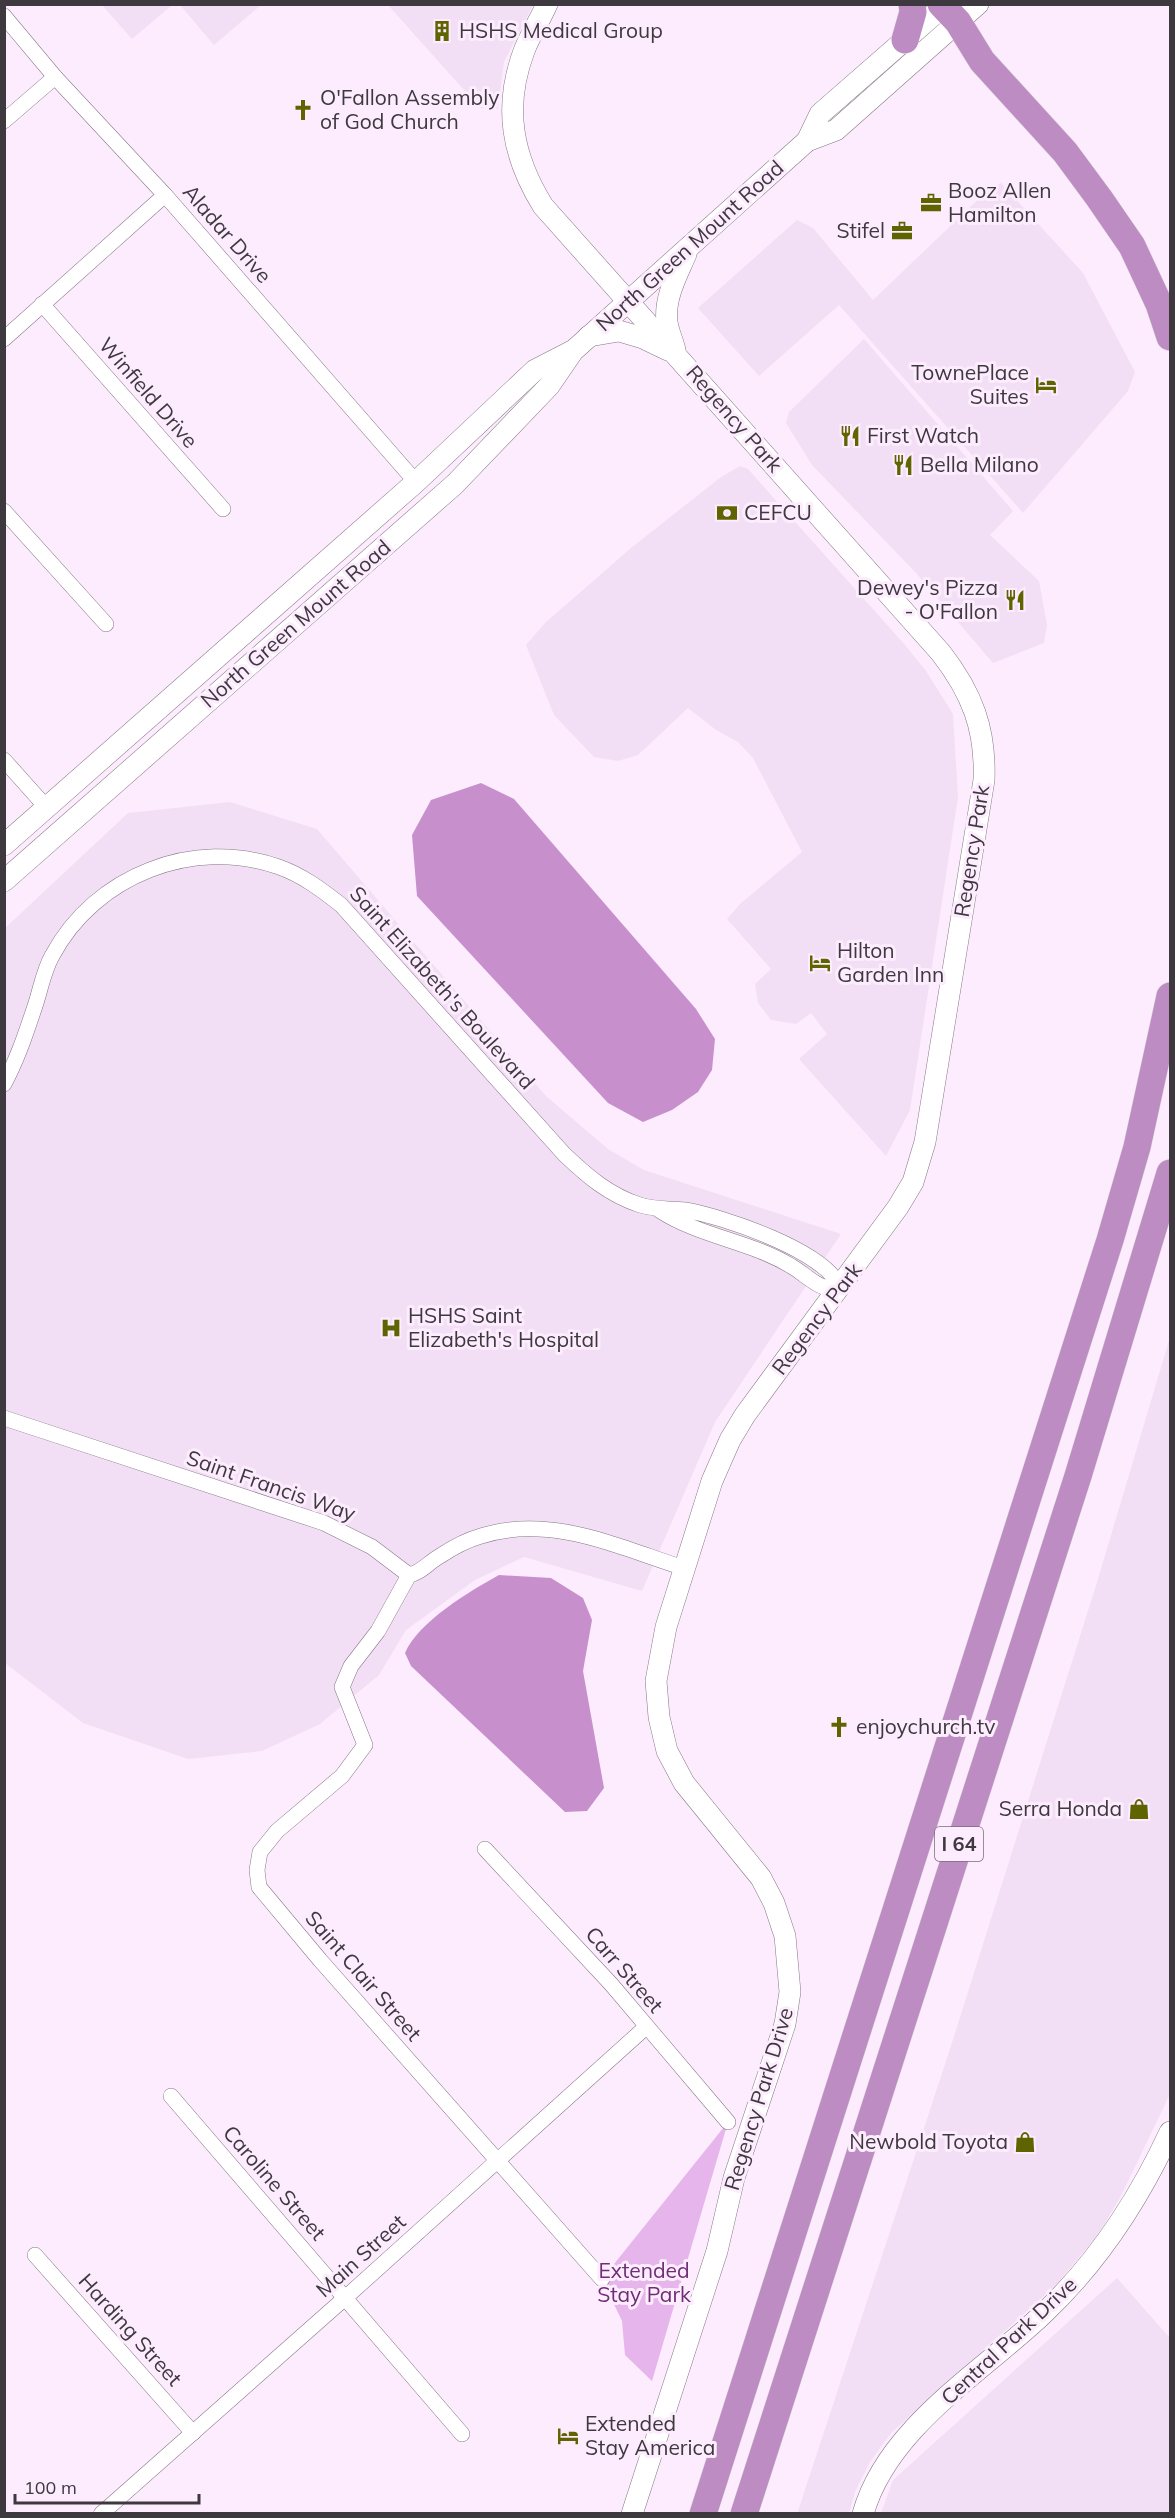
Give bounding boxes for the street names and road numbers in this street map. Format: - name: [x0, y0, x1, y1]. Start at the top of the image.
- street label: North Green Mount Road: [590, 154, 788, 336]
- street label: Aladar Drive: [178, 179, 278, 288]
- street label: Winfield Drive: [94, 332, 204, 453]
- street label: Regency Park: [681, 359, 788, 477]
- street label: North Green Mount Road: [195, 534, 396, 713]
- street label: Regency Park: [948, 783, 994, 919]
- street label: Saint Elizabeth's Boulevard: [345, 881, 541, 1094]
- street label: Regency Park: [766, 1257, 867, 1379]
- street label: Saint Francis Way: [183, 1444, 359, 1526]
- road number: I 64: [935, 1827, 983, 1861]
- street label: Saint Clair Street: [300, 1905, 427, 2046]
- street label: Carr Street: [580, 1921, 669, 2018]
- street label: Regency Park Drive: [718, 2004, 798, 2193]
- street label: Caroline Street: [218, 2120, 332, 2245]
- street label: Main Street: [310, 2208, 410, 2302]
- street label: Harding Street: [73, 2268, 188, 2391]
- street label: Central Park Drive: [935, 2271, 1081, 2410]

